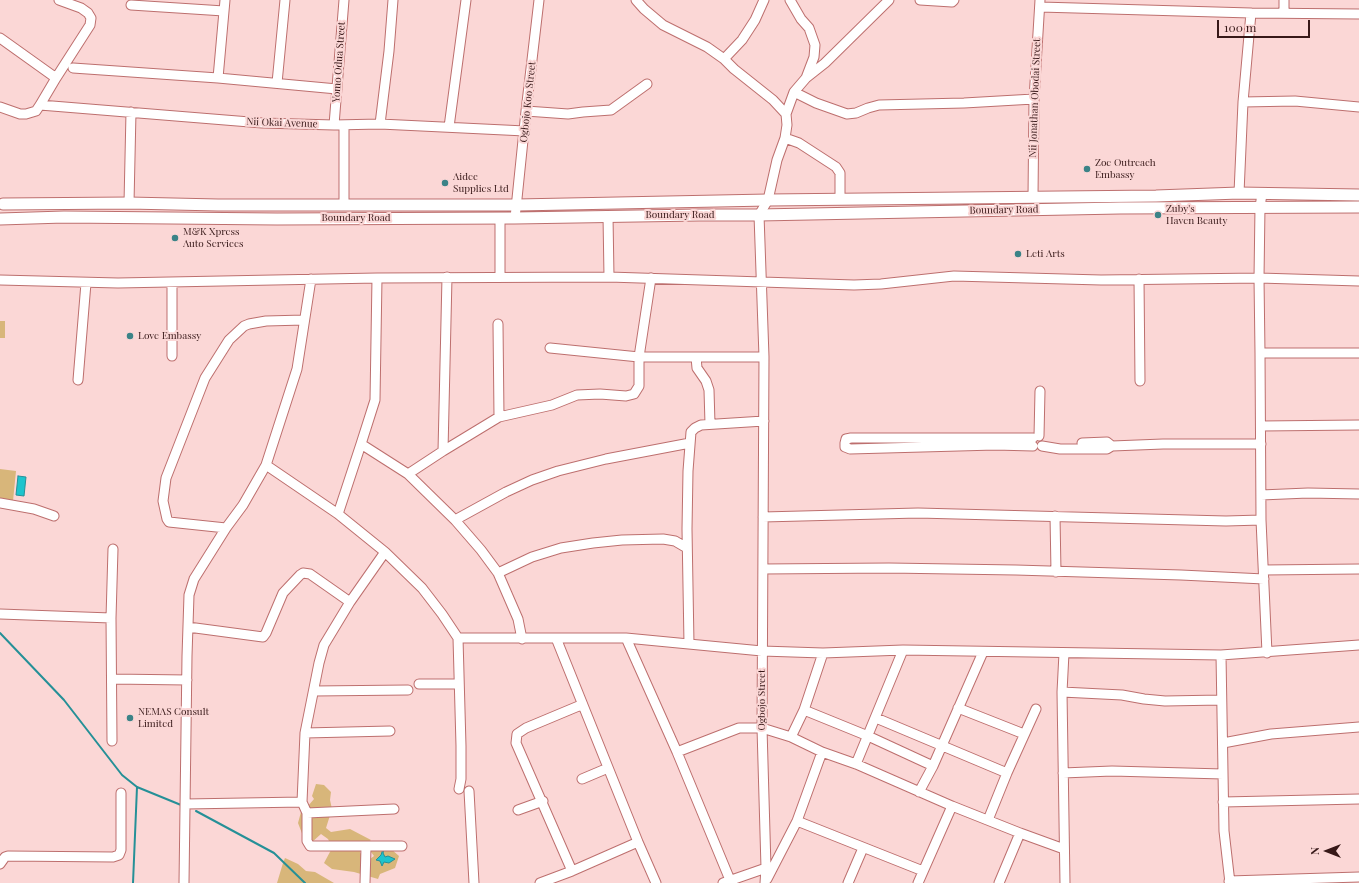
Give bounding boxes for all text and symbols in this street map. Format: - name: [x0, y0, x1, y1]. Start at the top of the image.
- scale bar: [1219, 12, 1312, 38]
- text: 100 m: [1224, 19, 1256, 35]
- street label: Yomo Odua Street: [330, 21, 348, 103]
- street label: Nii Jonathan Obodai Street: [1027, 38, 1043, 158]
- street label: Ogbojo Koo Street: [518, 61, 538, 143]
- street label: Nii Okai Avenue: [246, 116, 318, 130]
- place label: Zoe Outreach Embassy: [1095, 157, 1156, 180]
- marker: Zoe Outreach Embassy: [1082, 164, 1092, 174]
- place label: Aidec Supplies Ltd: [453, 171, 509, 194]
- marker: Aidec Supplies Ltd: [440, 178, 450, 188]
- street label: Boundary Road: [969, 203, 1039, 217]
- place label: Zuby's Haven Beauty: [1166, 203, 1227, 226]
- street label: Boundary Road: [645, 209, 715, 221]
- marker: Zuby's Haven Beauty: [1153, 210, 1163, 220]
- street label: Boundary Road: [321, 212, 391, 224]
- place label: M&K Xpress Auto Services: [183, 226, 243, 250]
- marker: M&K Xpress Auto Services: [170, 233, 180, 243]
- place label: Leti Arts: [1026, 248, 1065, 260]
- marker: Leti Arts: [1013, 249, 1023, 259]
- place label: Love Embassy: [138, 330, 201, 342]
- marker: Love Embassy: [125, 331, 135, 341]
- street label: Ogbojo Street: [756, 669, 768, 731]
- place label: NEMAS Consult Limited: [138, 706, 209, 730]
- marker: NEMAS Consult Limited: [125, 713, 135, 723]
- north arrow: [1307, 831, 1347, 871]
- text: N: [1307, 847, 1322, 855]

